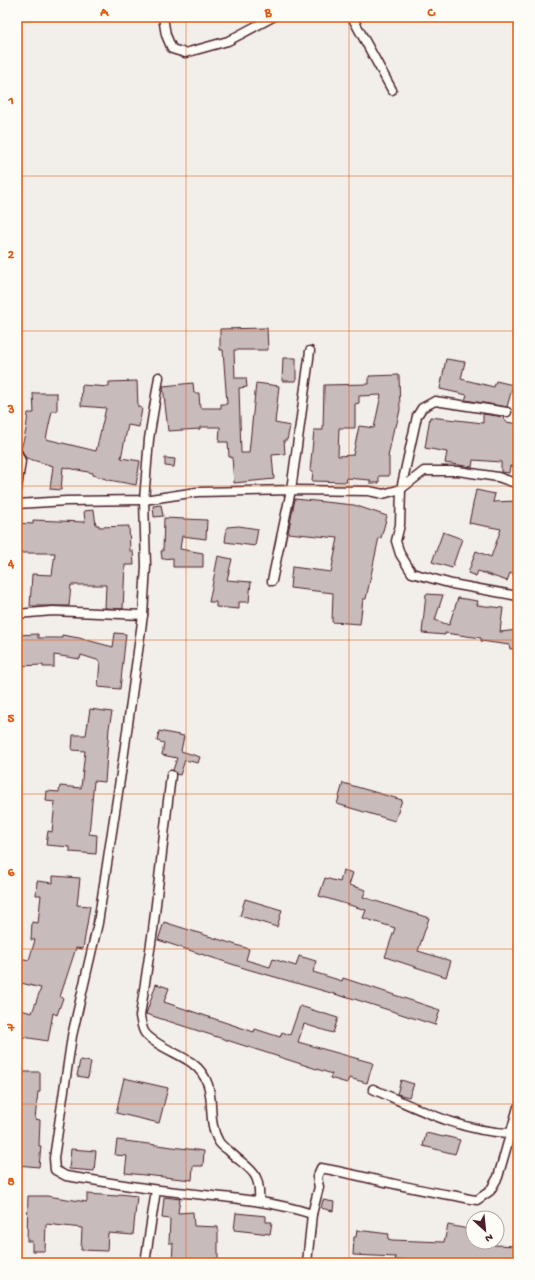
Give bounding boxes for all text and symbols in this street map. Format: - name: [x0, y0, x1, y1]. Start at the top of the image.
- text: A: [99, 6, 109, 21]
- text: B: [264, 6, 273, 21]
- text: C: [426, 6, 436, 21]
- text: 1: [7, 94, 14, 109]
- text: 2: [8, 248, 15, 263]
- text: 3: [7, 403, 15, 418]
- text: 4: [7, 557, 15, 572]
- text: 5: [8, 712, 15, 727]
- text: 6: [8, 866, 15, 881]
- text: 7: [7, 1021, 16, 1036]
- text: 8: [7, 1175, 15, 1190]
- north arrow: [465, 1210, 505, 1250]
- text: N: [483, 1230, 495, 1244]

